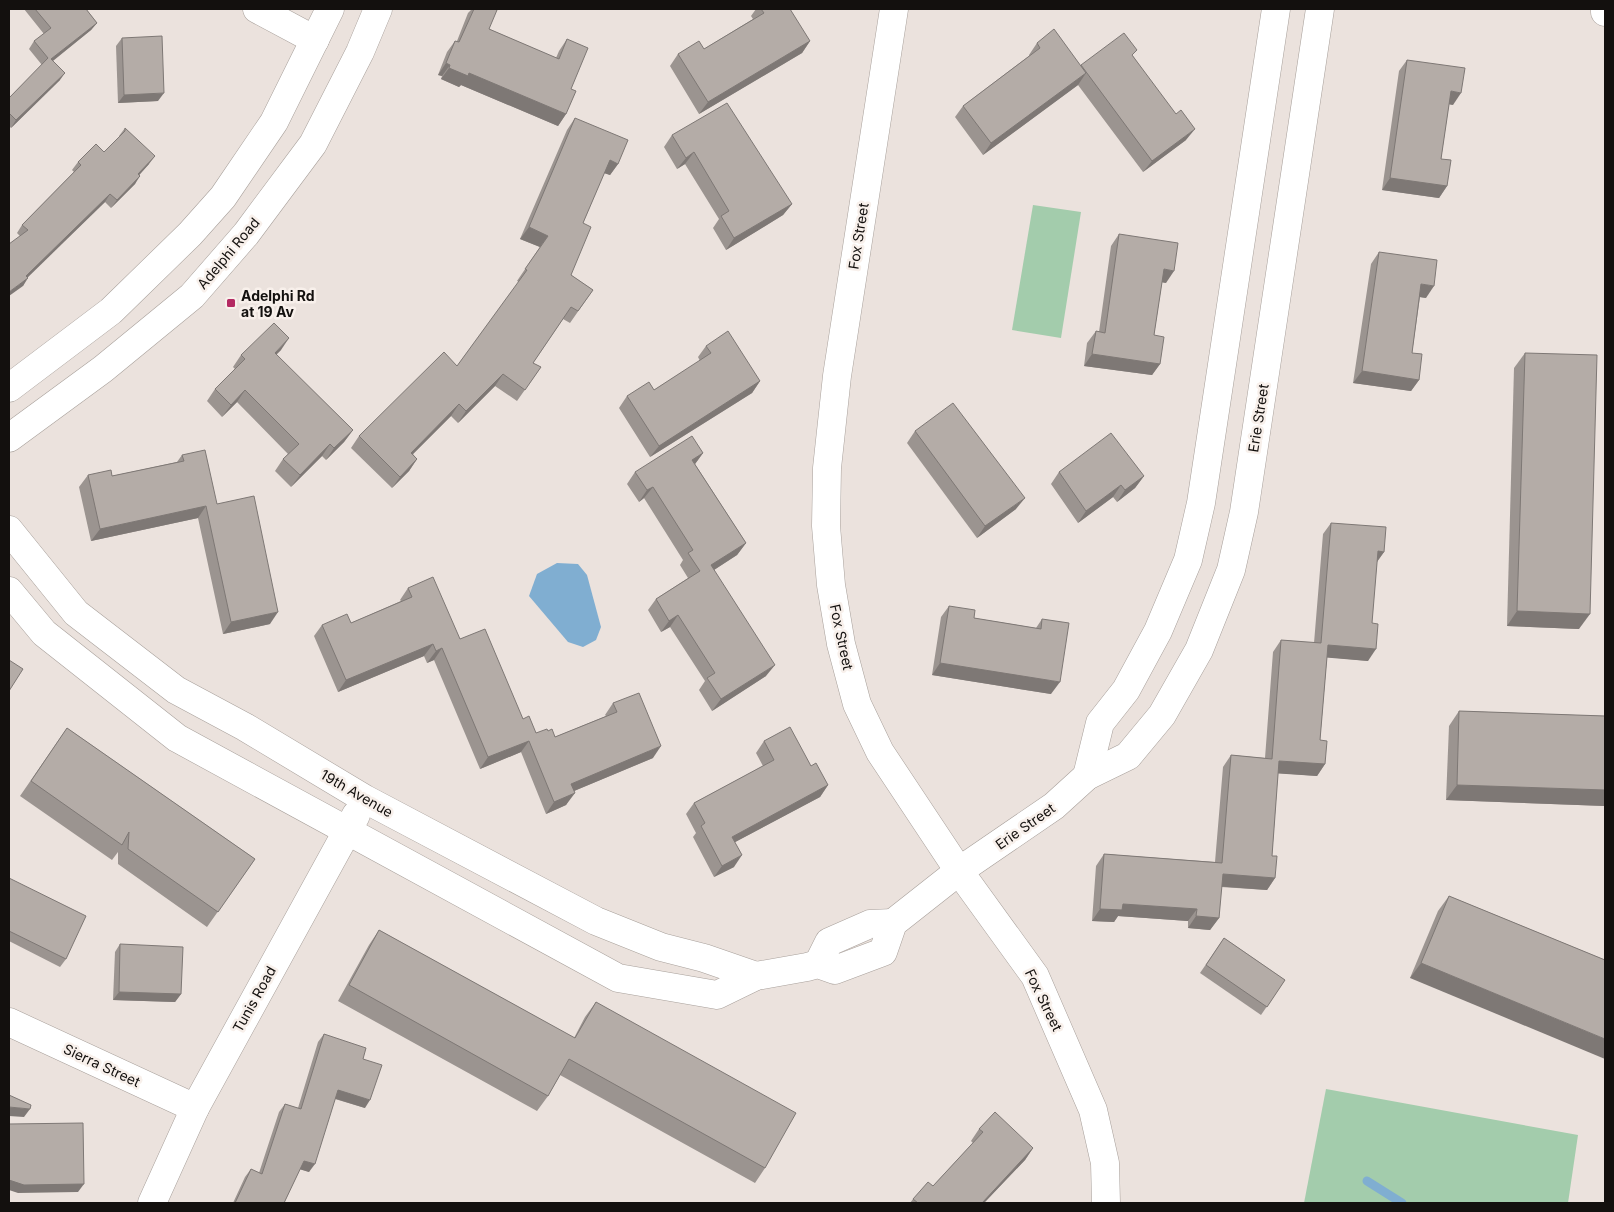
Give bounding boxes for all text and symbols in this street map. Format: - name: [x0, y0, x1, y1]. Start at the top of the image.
- street label: Fox Street: [844, 201, 872, 270]
- street label: Adelphi Road: [193, 214, 263, 292]
- place label: Adelphi Rd at 19 Av: [241, 287, 315, 320]
- marker: Adelphi Rd at 19 Av: [225, 297, 237, 309]
- street label: Erie Street: [1244, 382, 1272, 453]
- street label: Fox Street: [827, 603, 857, 672]
- street label: 19th Avenue: [318, 765, 396, 821]
- street label: Erie Street: [992, 799, 1058, 853]
- street label: Tunis Road: [229, 963, 279, 1035]
- street label: Fox Street: [1022, 966, 1066, 1034]
- street label: Sierra Street: [61, 1040, 143, 1090]

